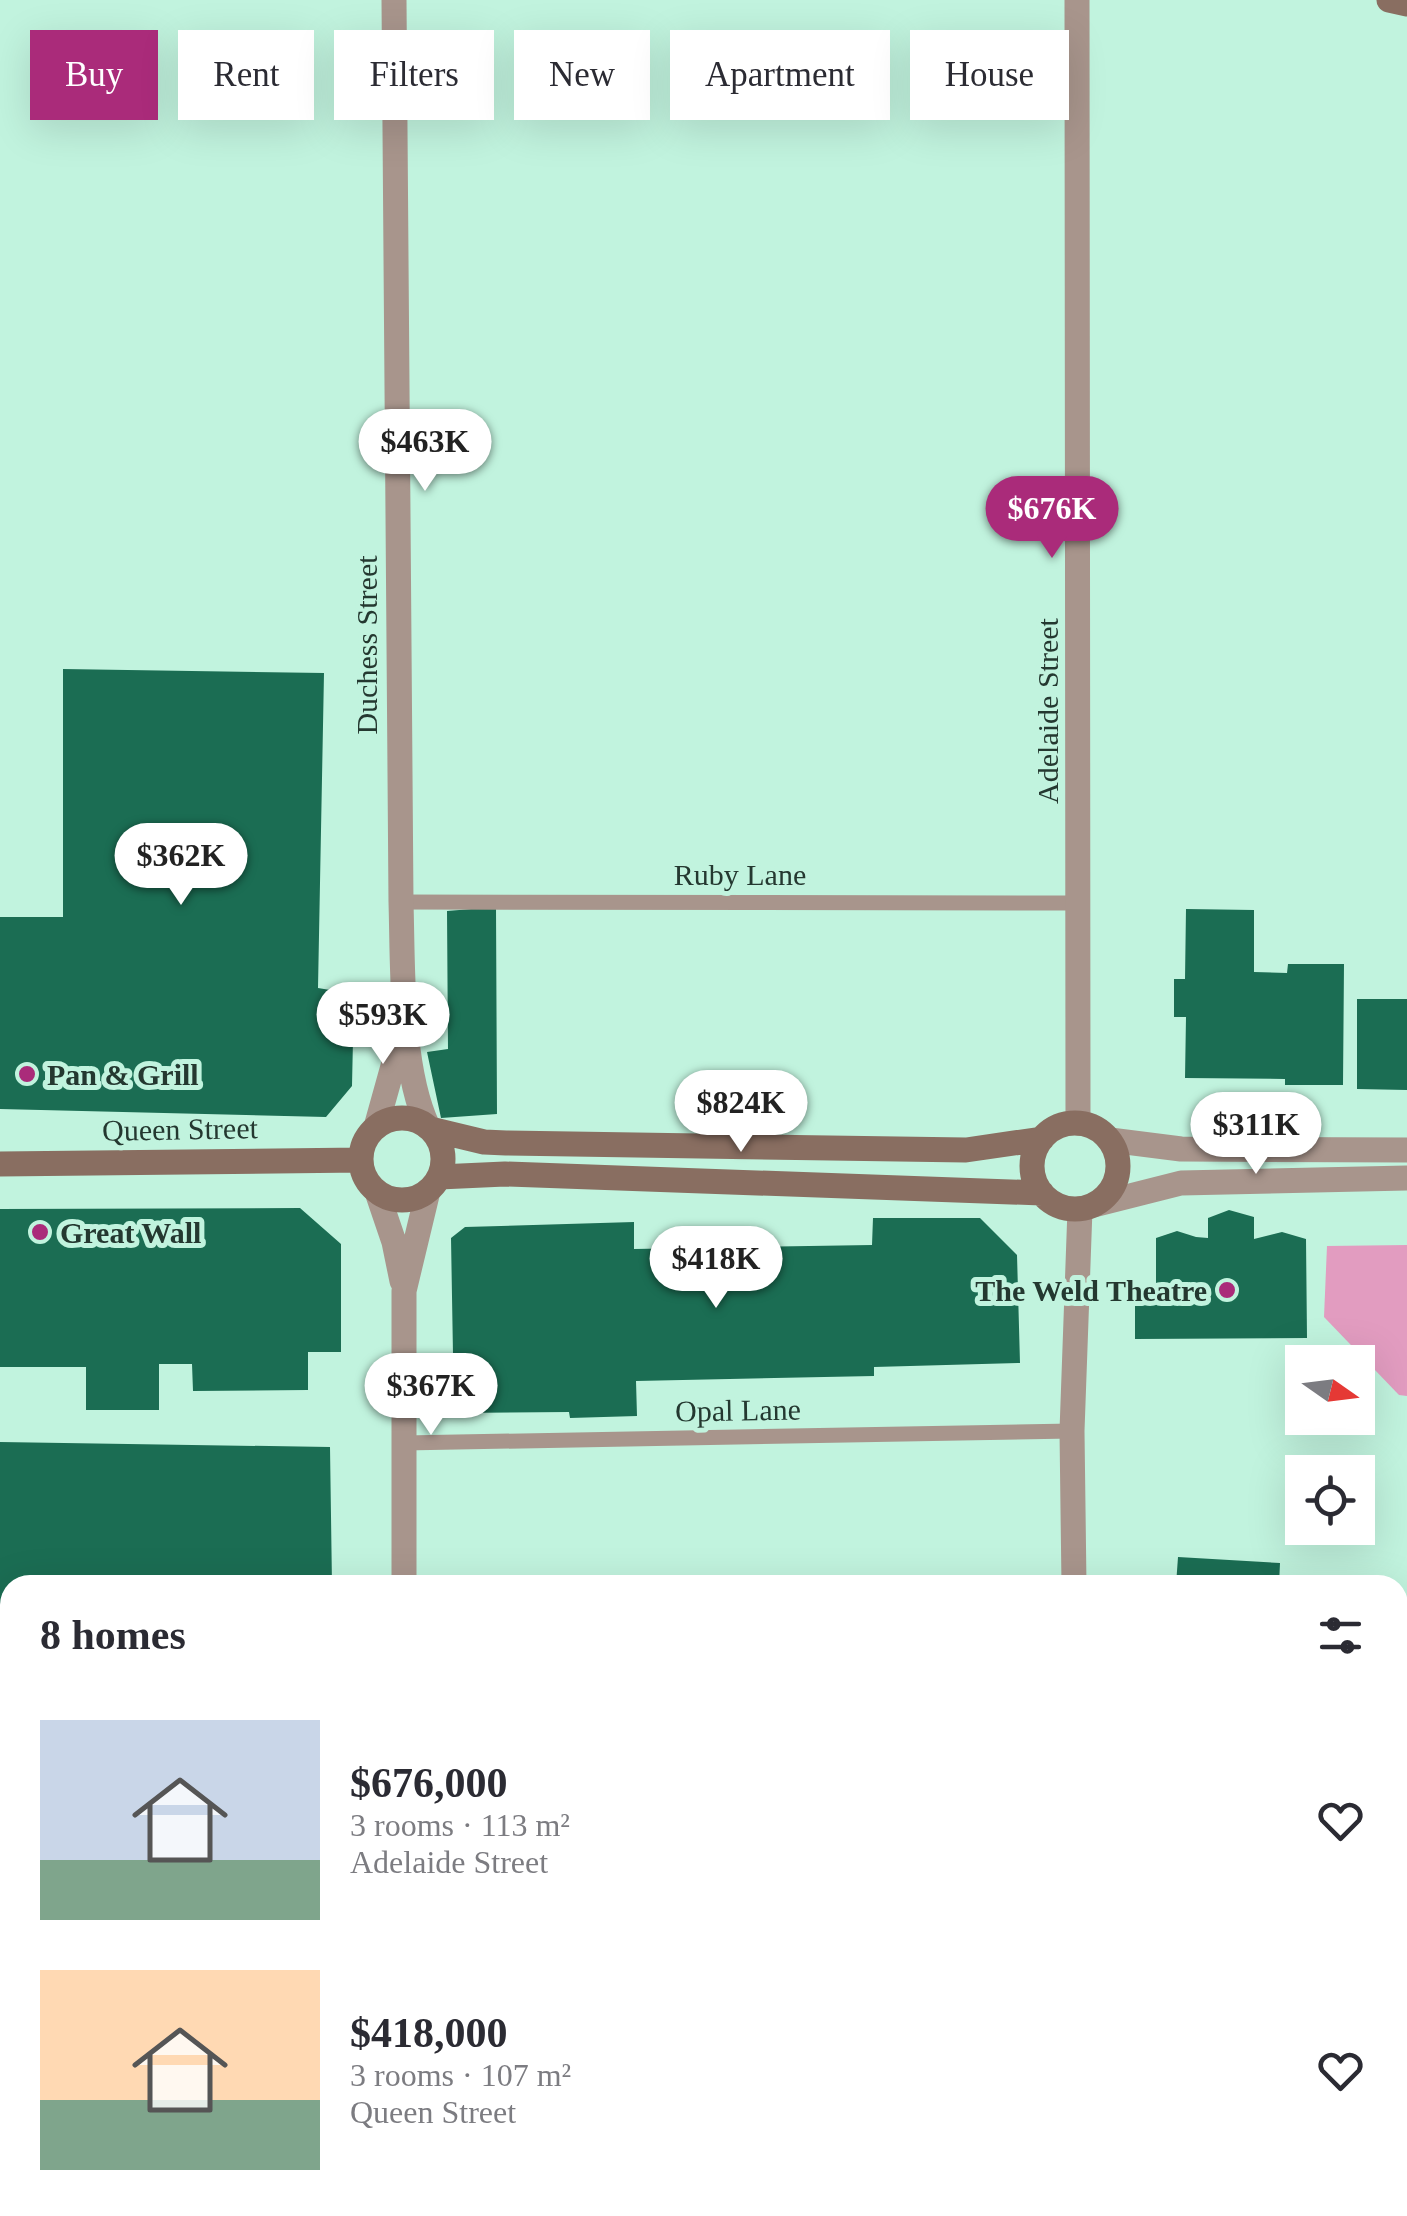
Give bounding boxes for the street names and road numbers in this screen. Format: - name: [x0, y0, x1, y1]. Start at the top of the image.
- street label: Duchess Street: [350, 555, 383, 735]
- street label: Adelaide Street: [1031, 617, 1064, 804]
- street label: Ruby Lane: [674, 858, 806, 891]
- street label: Queen Street: [102, 1111, 259, 1147]
- street label: Opal Lane: [675, 1392, 801, 1428]

